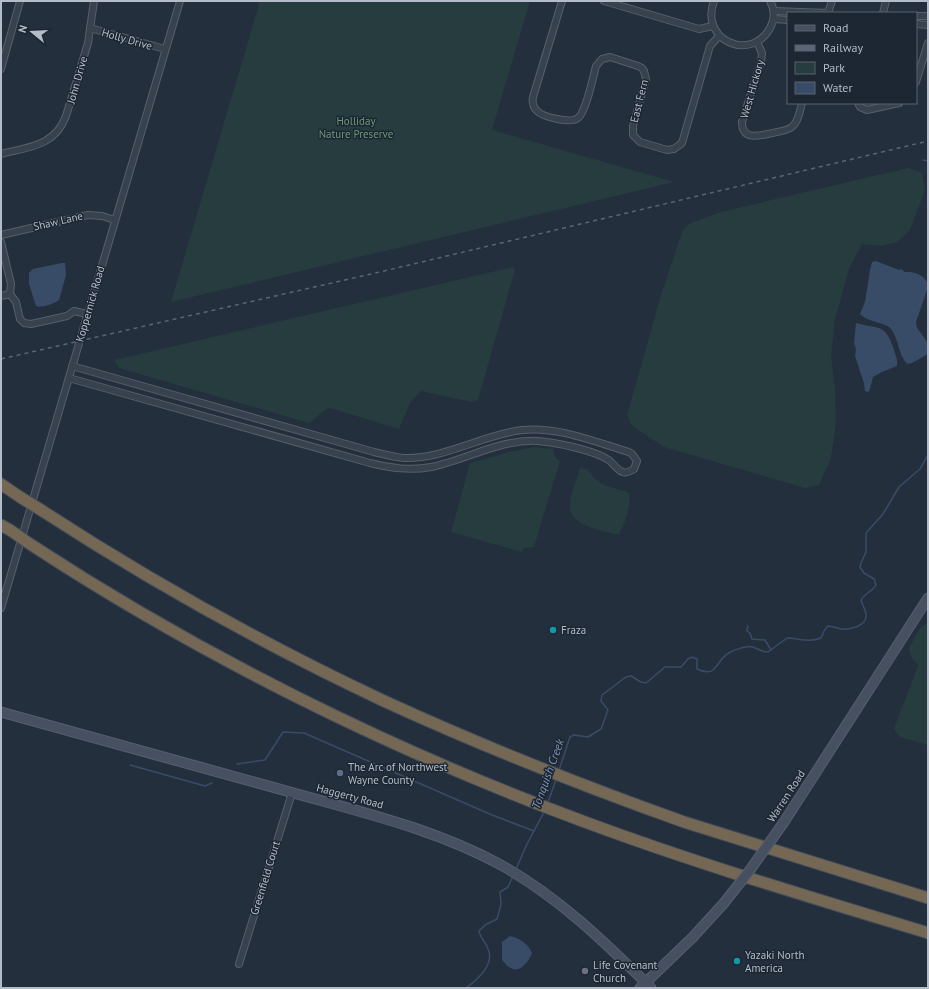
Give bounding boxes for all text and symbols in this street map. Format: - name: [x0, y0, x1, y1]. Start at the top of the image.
- north arrow: [12, 12, 52, 52]
- legend: [787, 12, 917, 104]
- text: Road: [823, 20, 848, 35]
- text: N: [15, 23, 30, 35]
- street label: Holly Drive: [100, 25, 154, 53]
- text: Railway: [823, 40, 863, 55]
- street label: John Drive: [63, 54, 91, 106]
- street label: West Hickory: [737, 57, 767, 120]
- text: Park: [823, 60, 845, 75]
- street label: East Fern: [627, 78, 651, 124]
- text: Water: [823, 80, 853, 95]
- park label: Holliday Nature Preserve: [319, 114, 394, 141]
- street label: Shaw Lane: [32, 208, 85, 234]
- street label: Koppernick Road: [72, 264, 108, 344]
- place label: Fraza: [561, 623, 586, 637]
- marker: Fraza: [548, 625, 558, 635]
- water label: Tonquish Creek: [528, 736, 567, 811]
- place label: The Arc of Northwest Wayne County: [348, 760, 448, 787]
- street label: Warren Road: [764, 767, 808, 825]
- marker: The Arc of Northwest Wayne County: [335, 768, 345, 778]
- street label: Haggerty Road: [315, 780, 385, 812]
- street label: Greenfield Court: [247, 839, 283, 917]
- place label: Yazaki North America: [745, 948, 804, 975]
- marker: Yazaki North America: [732, 956, 742, 966]
- place label: Life Covenant Church: [593, 958, 657, 985]
- marker: Life Covenant Church: [580, 966, 590, 976]

